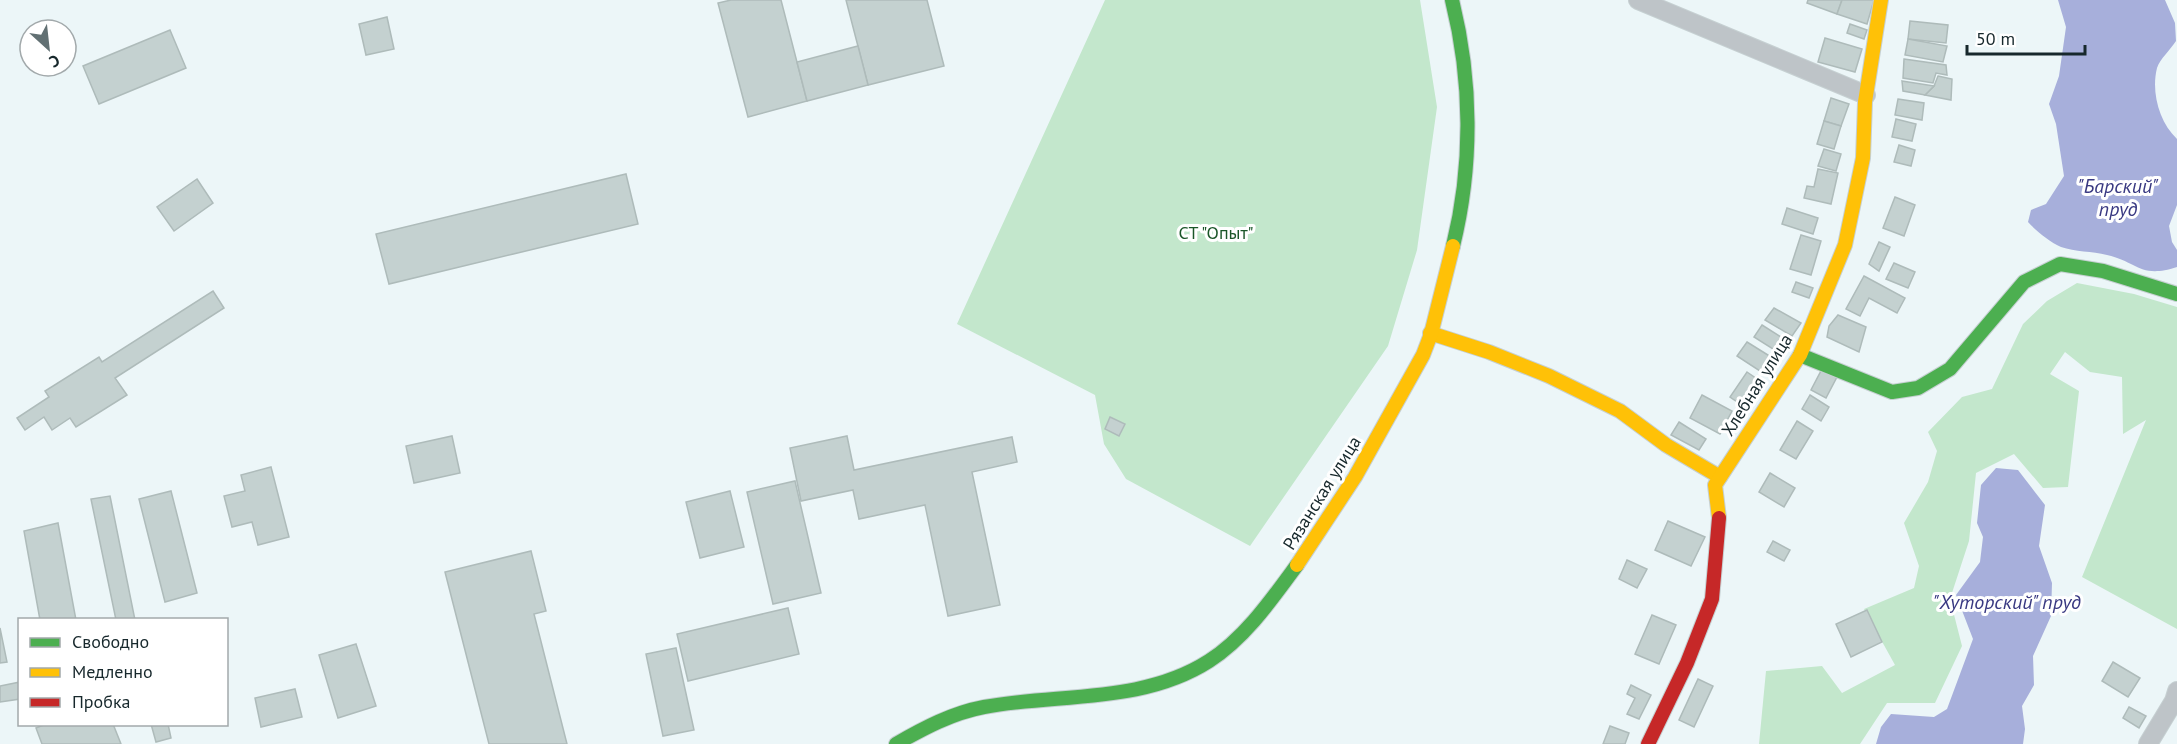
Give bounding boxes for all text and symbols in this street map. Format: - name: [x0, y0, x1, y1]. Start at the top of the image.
- north arrow: [18, 18, 78, 78]
- scale bar: [1967, 18, 2086, 56]
- text: 50 m: [1976, 27, 2015, 50]
- text: С: [46, 50, 63, 72]
- water label: "Барский" пруд: [2078, 173, 2159, 222]
- park label: СТ "Опыт": [1178, 221, 1254, 244]
- street label: Хлебная улица: [1716, 329, 1797, 440]
- street label: Рязанская улица: [1277, 432, 1366, 554]
- water label: "Хуторский" пруд: [1933, 589, 2081, 615]
- legend: [18, 618, 228, 726]
- text: Свободно: [72, 630, 149, 653]
- text: Медленно: [72, 660, 153, 683]
- text: Пробка: [72, 690, 130, 713]

